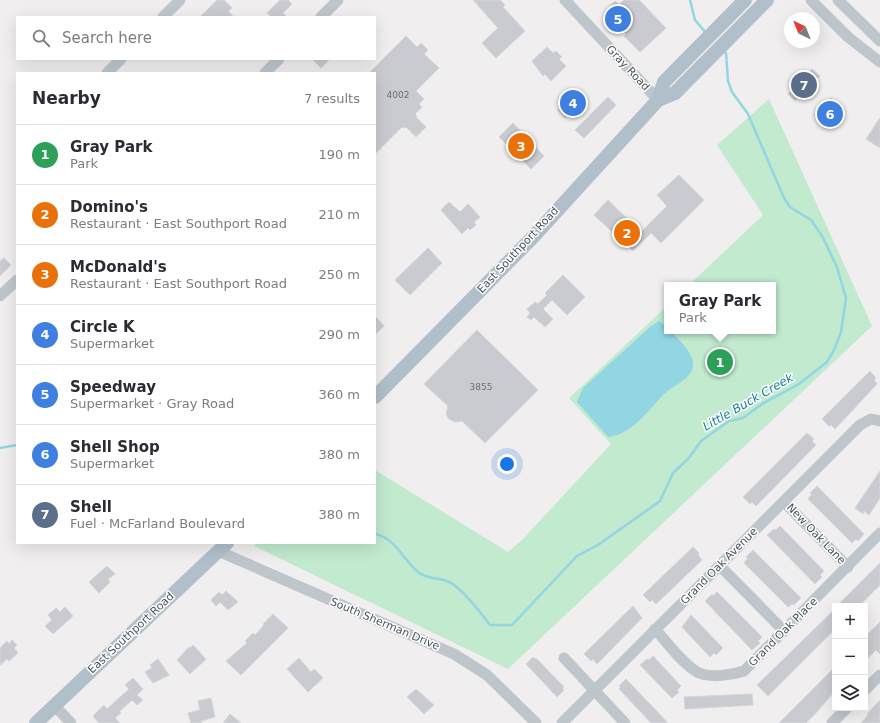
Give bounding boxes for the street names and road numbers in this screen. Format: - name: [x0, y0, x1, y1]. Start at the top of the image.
- street label: Gray Road: [604, 43, 652, 93]
- street label: East Southport Road: [475, 204, 561, 296]
- street label: New Oak Lane: [784, 501, 848, 567]
- street label: Grand Oak Avenue: [678, 525, 760, 607]
- street label: East Southport Road: [85, 590, 177, 676]
- street label: South Sherman Drive: [328, 595, 442, 653]
- street label: Grand Oak Place: [746, 595, 820, 669]

